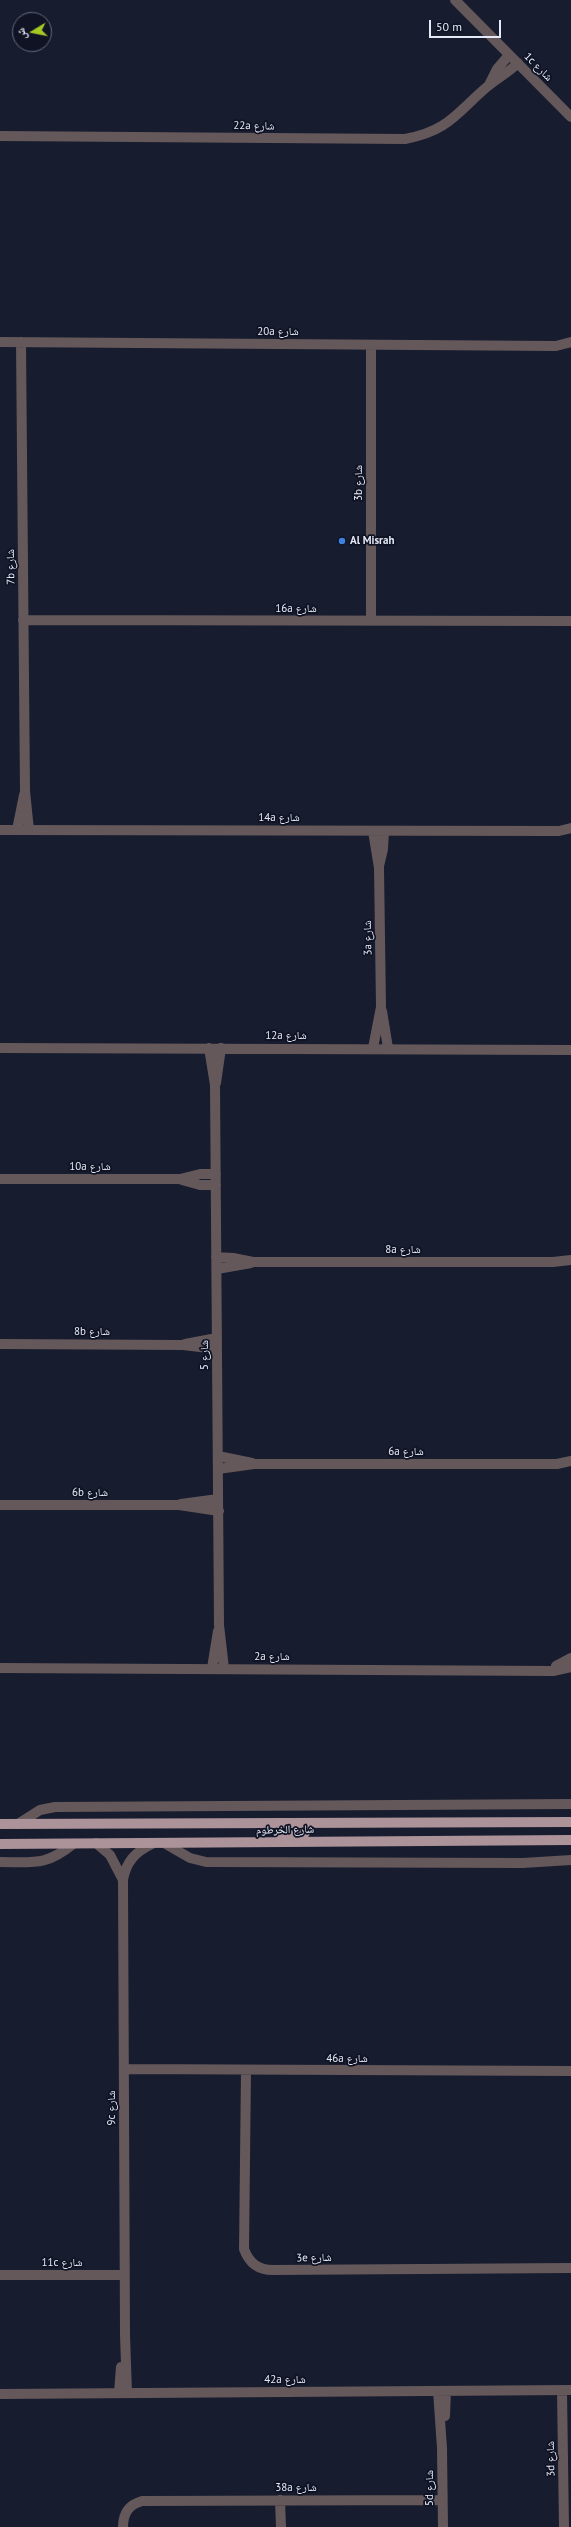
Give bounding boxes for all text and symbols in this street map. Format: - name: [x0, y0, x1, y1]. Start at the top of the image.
- north arrow: [12, 12, 52, 52]
- scale bar: [431, 12, 503, 38]
- text: 50 m: [436, 19, 462, 34]
- text: ش: [13, 27, 29, 41]
- street label: 1c شارع: [521, 50, 555, 84]
- street label: 22a شارع: [233, 119, 275, 133]
- street label: 20a شارع: [257, 325, 299, 339]
- street label: 3b شارع: [352, 465, 366, 501]
- place label: Al Misrah: [350, 534, 394, 548]
- marker: Al Misrah: [337, 536, 347, 546]
- street label: 7b شارع: [4, 549, 18, 585]
- street label: 16a شارع: [275, 602, 317, 616]
- street label: 14a شارع: [258, 811, 300, 825]
- street label: 3a شارع: [361, 920, 375, 956]
- street label: 12a شارع: [265, 1029, 307, 1043]
- street label: 10a شارع: [69, 1160, 111, 1174]
- street label: 8a شارع: [385, 1243, 421, 1257]
- street label: 8b شارع: [74, 1325, 110, 1339]
- street label: شارع 5: [198, 1340, 212, 1370]
- street label: 6a شارع: [388, 1445, 424, 1459]
- street label: 6b شارع: [72, 1486, 108, 1500]
- street label: 2a شارع: [254, 1650, 290, 1664]
- street label: شارع الخرطوم: [256, 1823, 314, 1837]
- street label: 46a شارع: [326, 2052, 368, 2066]
- street label: 9c شارع: [105, 2091, 119, 2125]
- street label: 3e شارع: [296, 2251, 332, 2265]
- street label: 11c شارع: [42, 2256, 82, 2270]
- street label: 42a شارع: [264, 2373, 306, 2387]
- street label: 3d شارع: [544, 2441, 558, 2477]
- street label: 5d شارع: [423, 2470, 437, 2506]
- street label: 38a شارع: [275, 2481, 317, 2495]

